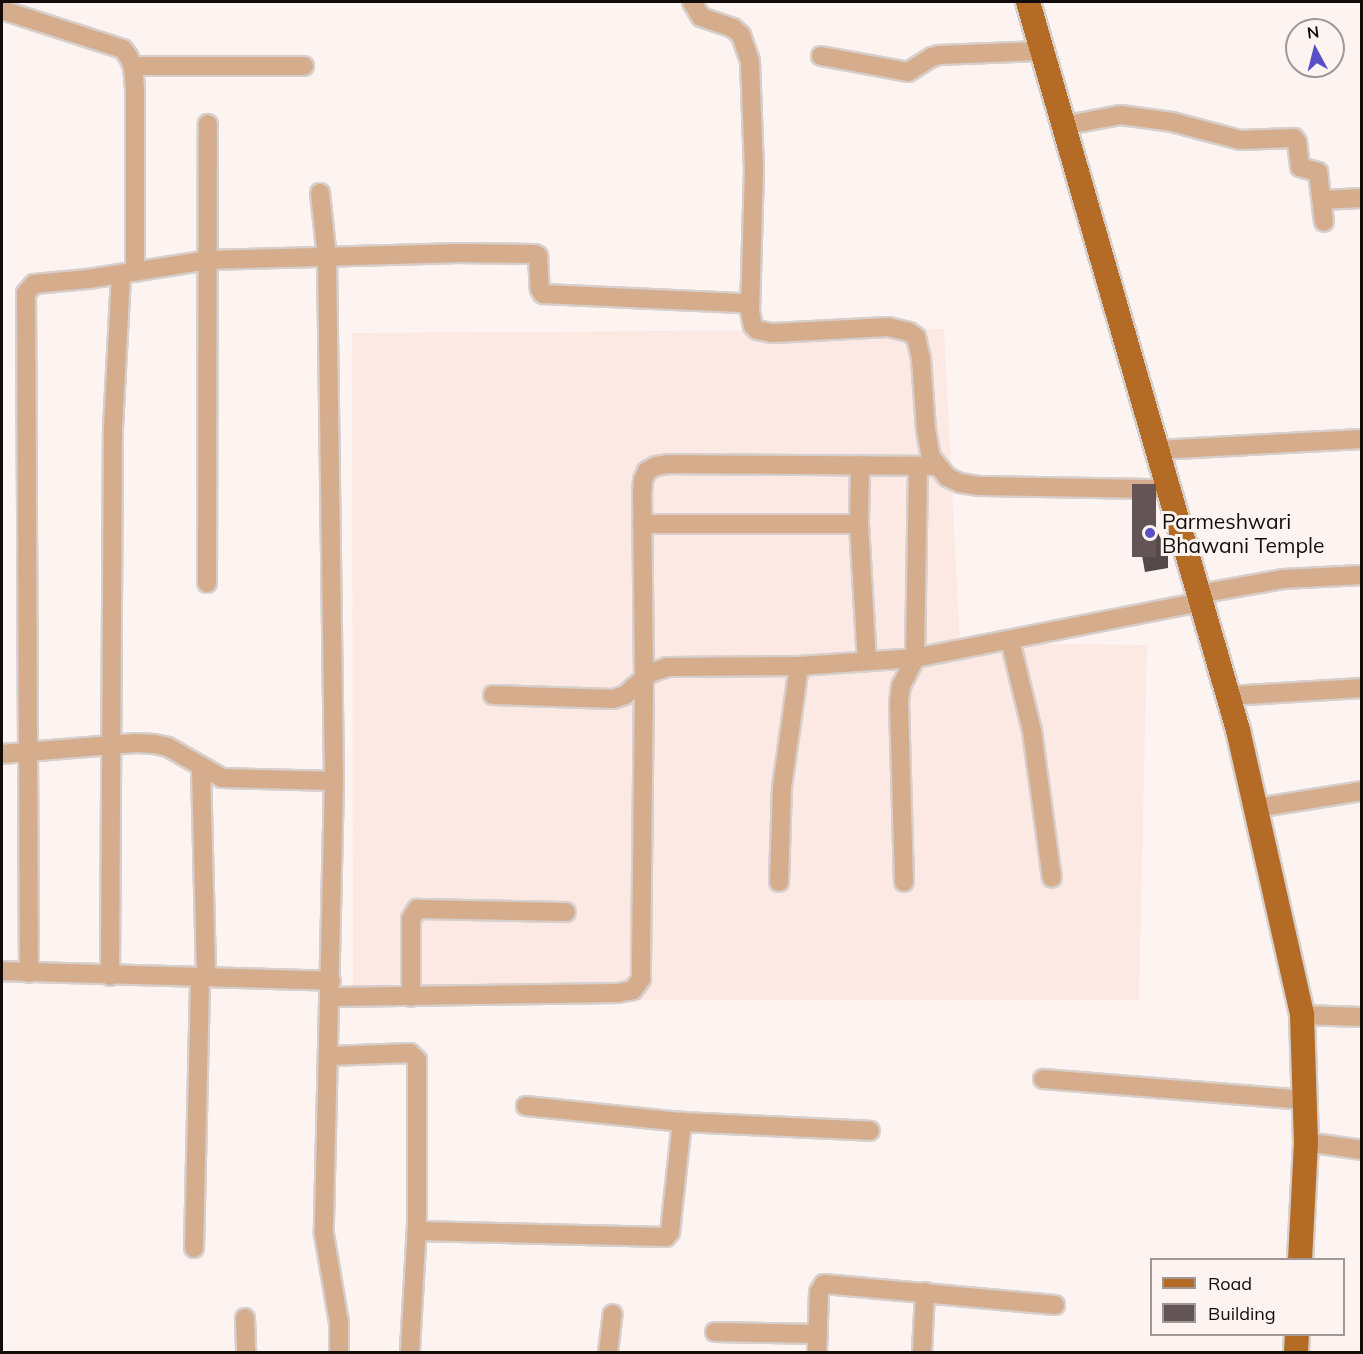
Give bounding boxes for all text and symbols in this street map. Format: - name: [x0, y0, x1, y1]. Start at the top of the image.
- north arrow: [1285, 18, 1345, 78]
- text: N: [1306, 21, 1320, 43]
- place label: Parmeshwari Bhawani Temple: [1162, 508, 1324, 558]
- marker: Parmeshwari Bhawani Temple: [1143, 526, 1157, 540]
- legend: [1150, 1258, 1345, 1336]
- text: Road: [1208, 1272, 1252, 1295]
- text: Building: [1208, 1302, 1276, 1325]

